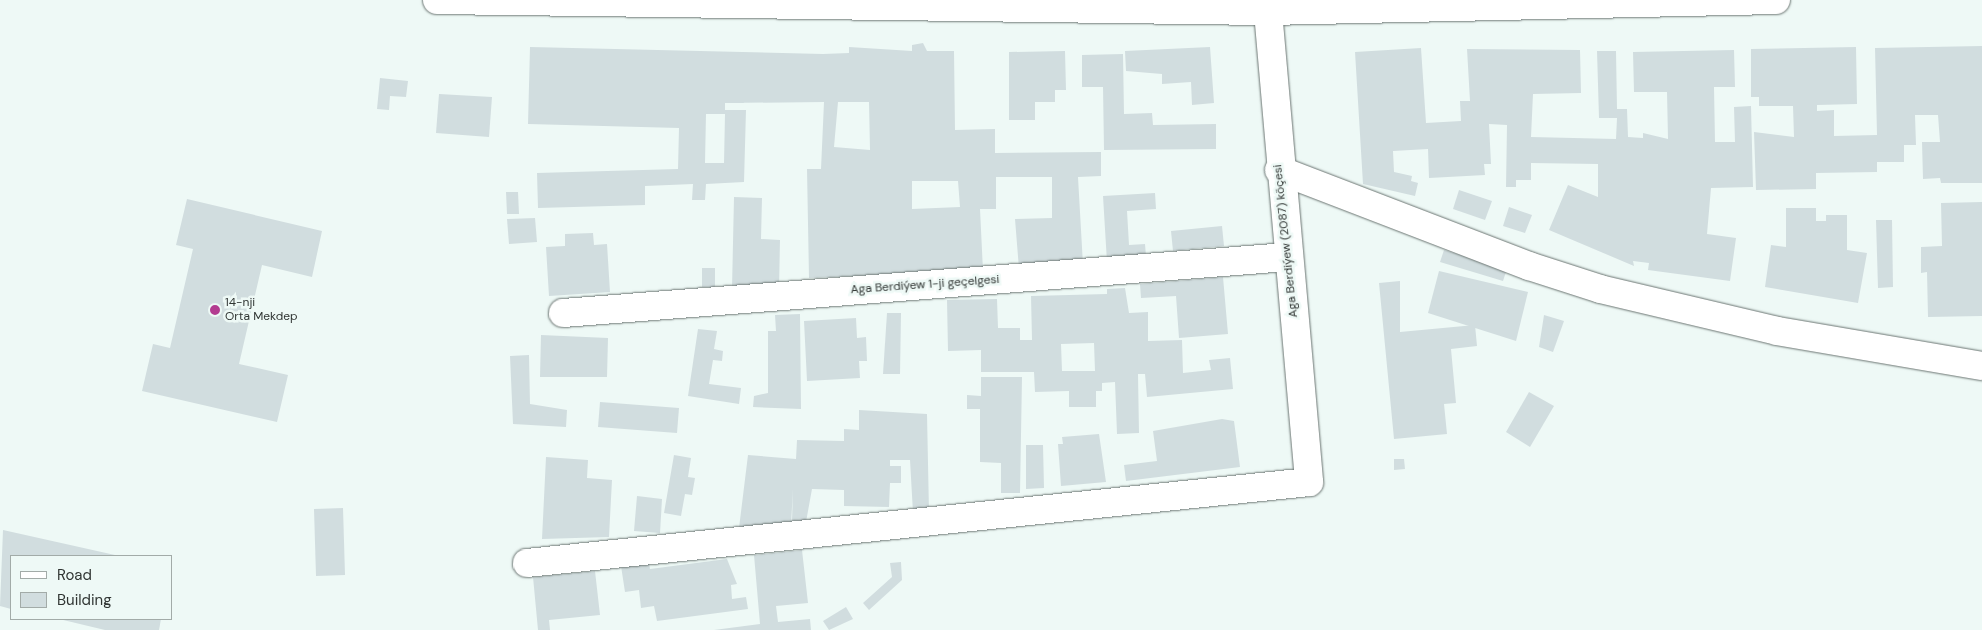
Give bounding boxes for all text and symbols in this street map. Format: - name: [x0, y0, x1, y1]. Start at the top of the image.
- street label: Aga Berdiýew (2087) köçesi: [1271, 164, 1301, 318]
- street label: Aga Berdiýew 1-ji geçelgesi: [850, 273, 1000, 297]
- place label: 14-nji Orta Mekdep: [225, 296, 298, 324]
- marker: 14-nji Orta Mekdep: [209, 304, 221, 316]
- legend: [10, 555, 172, 620]
- text: Road: [57, 565, 92, 585]
- text: Building: [57, 590, 112, 610]

